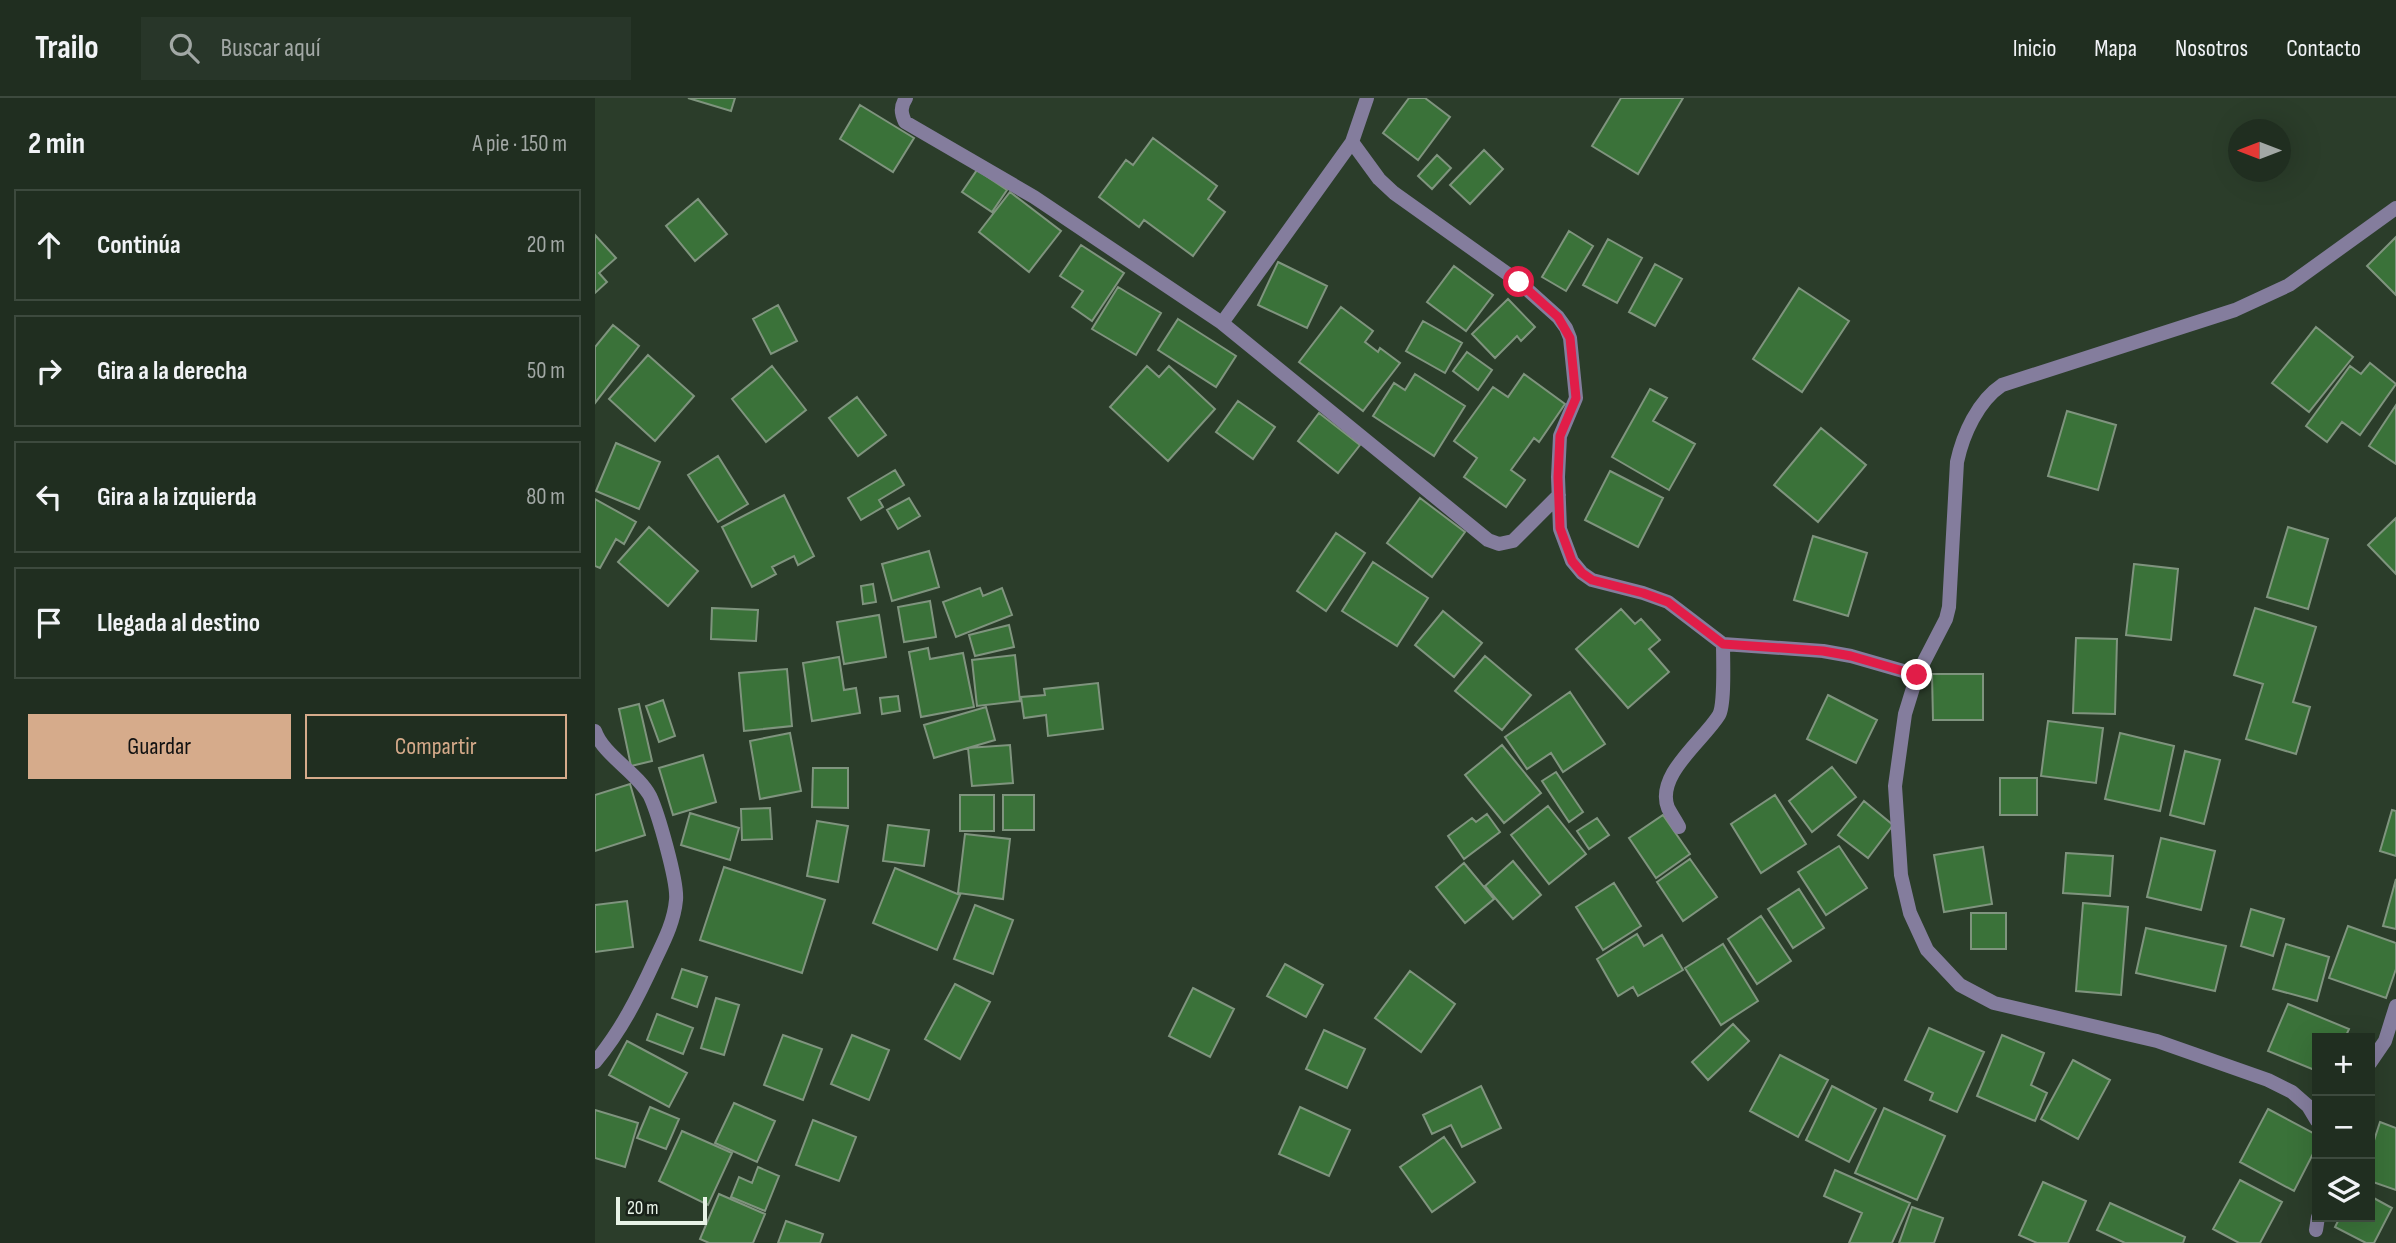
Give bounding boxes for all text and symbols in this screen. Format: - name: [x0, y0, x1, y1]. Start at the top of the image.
- search box: [141, 17, 631, 80]
- text: Trailo: [35, 28, 99, 68]
- icon: search: [165, 29, 203, 67]
- text: Buscar aquí: [221, 33, 321, 64]
- text: Inicio: [2013, 34, 2056, 63]
- text: Mapa: [2094, 34, 2137, 63]
- text: Nosotros: [2175, 34, 2248, 63]
- text: Contacto: [2286, 34, 2361, 63]
- north arrow: [2228, 119, 2291, 182]
- text: 2 min: [28, 126, 85, 162]
- text: A pie · 150 m: [473, 130, 567, 158]
- icon: ahead: [30, 226, 68, 264]
- text: Continúa: [97, 230, 181, 261]
- text: 20 m: [527, 231, 565, 259]
- route start: [1503, 266, 1534, 297]
- icon: right: [30, 352, 68, 390]
- text: Gira a la derecha: [97, 356, 247, 387]
- text: 50 m: [527, 357, 565, 385]
- icon: left: [30, 478, 68, 516]
- text: Gira a la izquierda: [97, 482, 257, 513]
- text: 80 m: [526, 483, 565, 511]
- icon: arrive: [30, 604, 68, 642]
- text: Llegada al destino: [97, 608, 260, 639]
- route end: [1901, 659, 1932, 690]
- button: Guardar: [28, 714, 291, 779]
- button: Compartir: [305, 714, 567, 779]
- map controls: [2312, 1033, 2375, 1222]
- button: +: [2312, 1033, 2375, 1096]
- button: −: [2312, 1096, 2375, 1159]
- button: layers: [2312, 1159, 2375, 1222]
- scale bar: [616, 1194, 707, 1226]
- text: 20 m: [627, 1197, 659, 1220]

